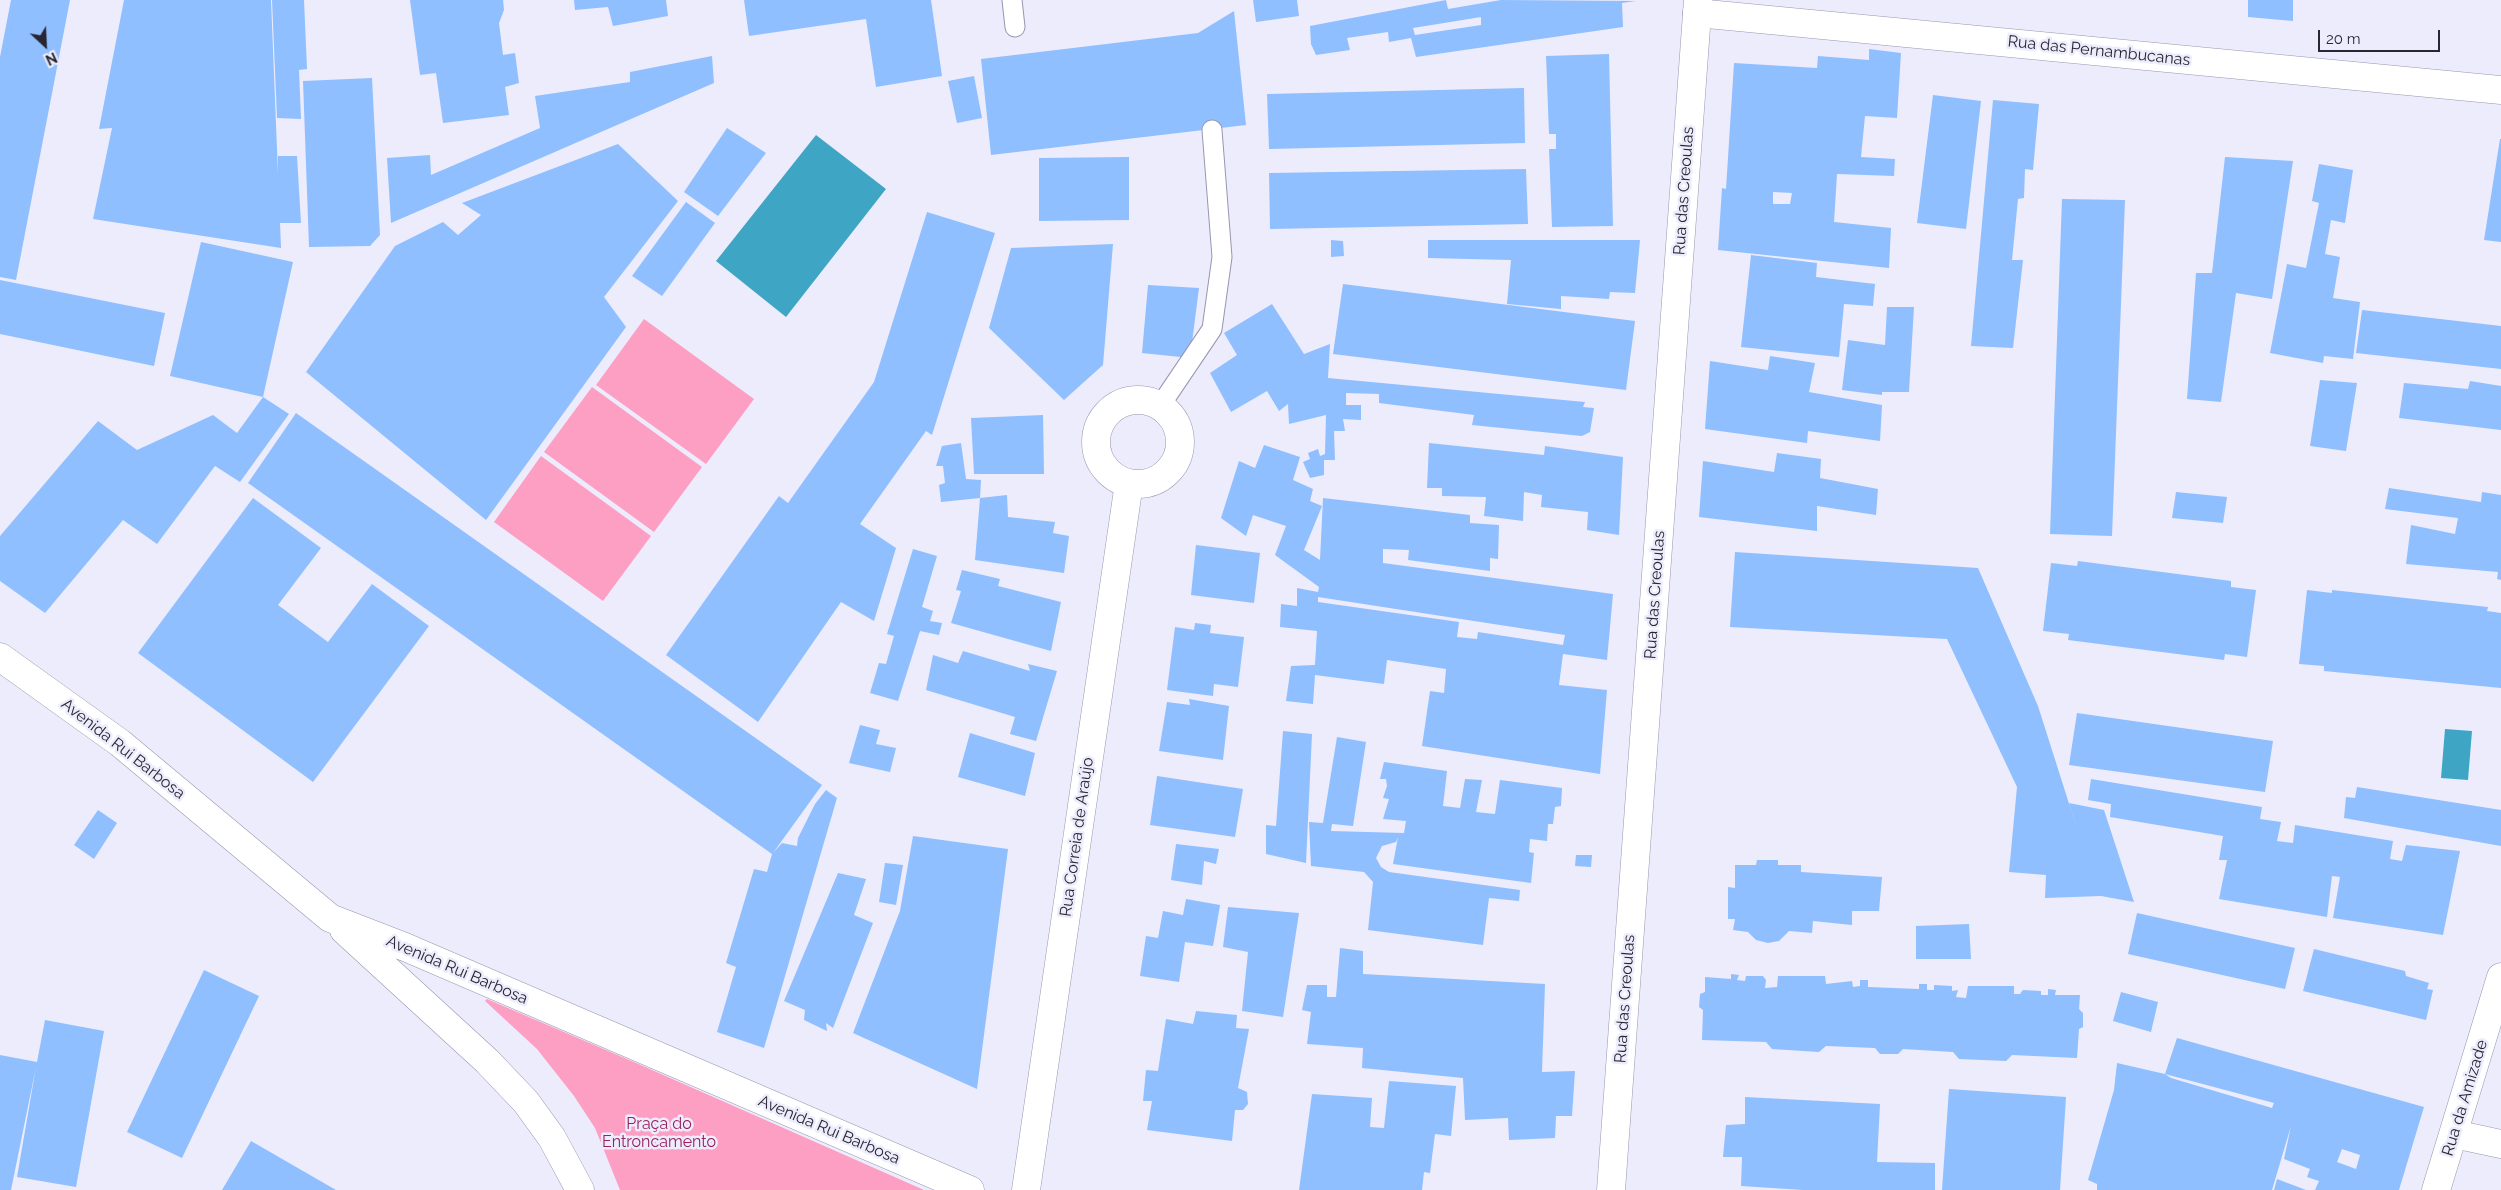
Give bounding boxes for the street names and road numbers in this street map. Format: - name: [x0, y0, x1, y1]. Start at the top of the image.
- street label: Rua das Pernambucanas: [2007, 32, 2191, 70]
- street label: Rua das Creoulas: [1670, 126, 1698, 256]
- street label: Rua das Creoulas: [1641, 530, 1669, 660]
- street label: Avenida Rui Barbosa: [57, 695, 189, 803]
- street label: Rua Correia de Araújo: [1056, 756, 1098, 918]
- street label: Avenida Rui Barbosa: [383, 932, 531, 1008]
- street label: Rua das Creoulas: [1611, 934, 1639, 1064]
- street label: Rua da Amizade: [2438, 1038, 2492, 1158]
- street label: Avenida Rui Barbosa: [755, 1092, 903, 1168]

